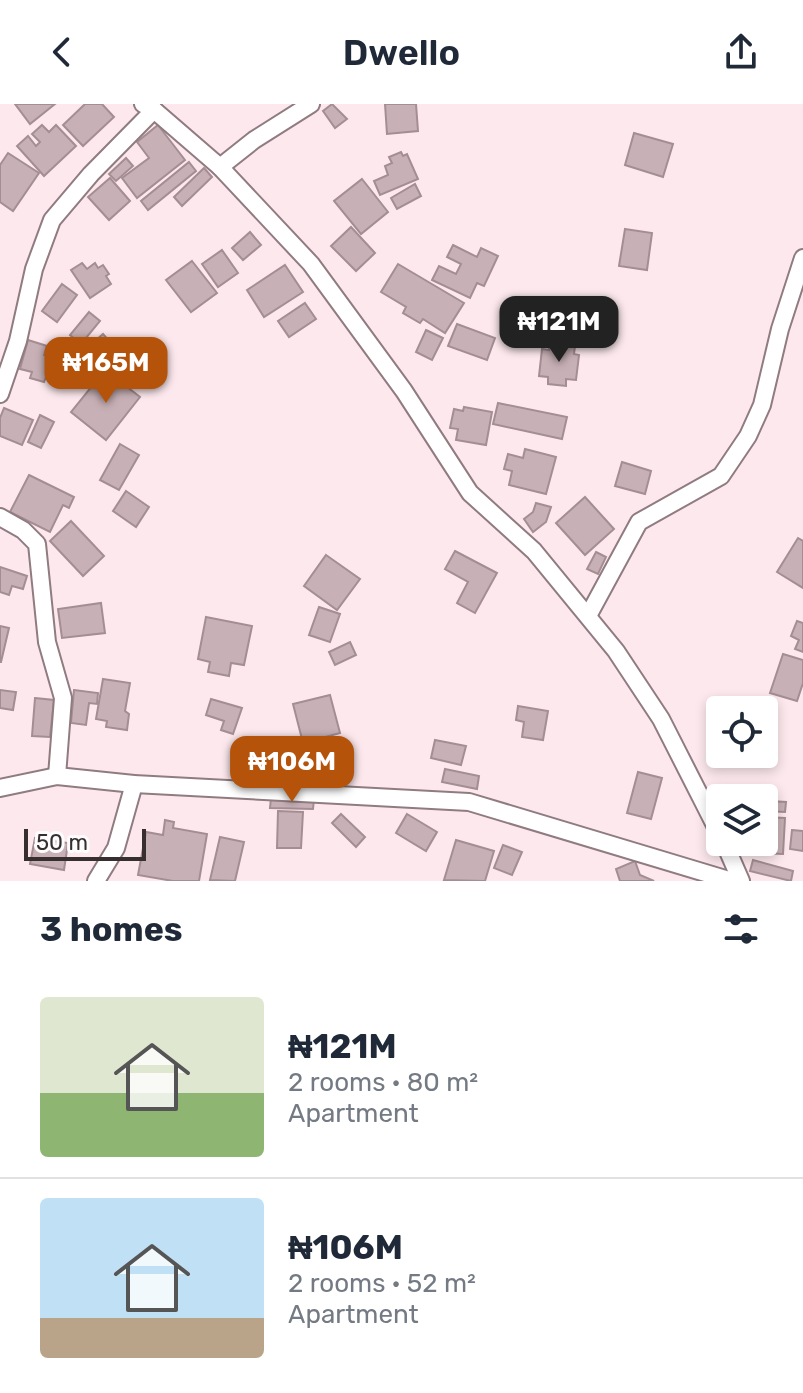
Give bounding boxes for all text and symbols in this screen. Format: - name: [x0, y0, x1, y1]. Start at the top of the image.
- icon: back: [40, 30, 84, 74]
- icon: share: [719, 30, 763, 74]
- text: Dwello: [343, 31, 460, 74]
- pin: ₦121M: [503, 296, 615, 364]
- text: ₦121M: [517, 306, 601, 337]
- pin: ₦165M: [50, 337, 162, 405]
- text: ₦165M: [63, 347, 149, 378]
- map controls: [706, 696, 778, 856]
- button: locate: [706, 696, 778, 768]
- pin: ₦106M: [236, 736, 348, 804]
- text: ₦106M: [248, 746, 336, 777]
- button: layers: [706, 784, 778, 856]
- scale bar: [24, 825, 146, 861]
- text: 50 m: [36, 829, 88, 856]
- icon: filters: [719, 907, 763, 951]
- text: 3 homes: [40, 909, 183, 950]
- text: ₦121M: [288, 1026, 397, 1067]
- icon: home: [104, 1029, 200, 1125]
- text: 2 rooms · 80 m²: [288, 1067, 478, 1098]
- text: Apartment: [288, 1098, 419, 1129]
- text: ₦106M: [288, 1227, 403, 1268]
- icon: home: [104, 1230, 200, 1326]
- text: 2 rooms · 52 m²: [288, 1268, 476, 1299]
- text: Apartment: [288, 1299, 419, 1330]

